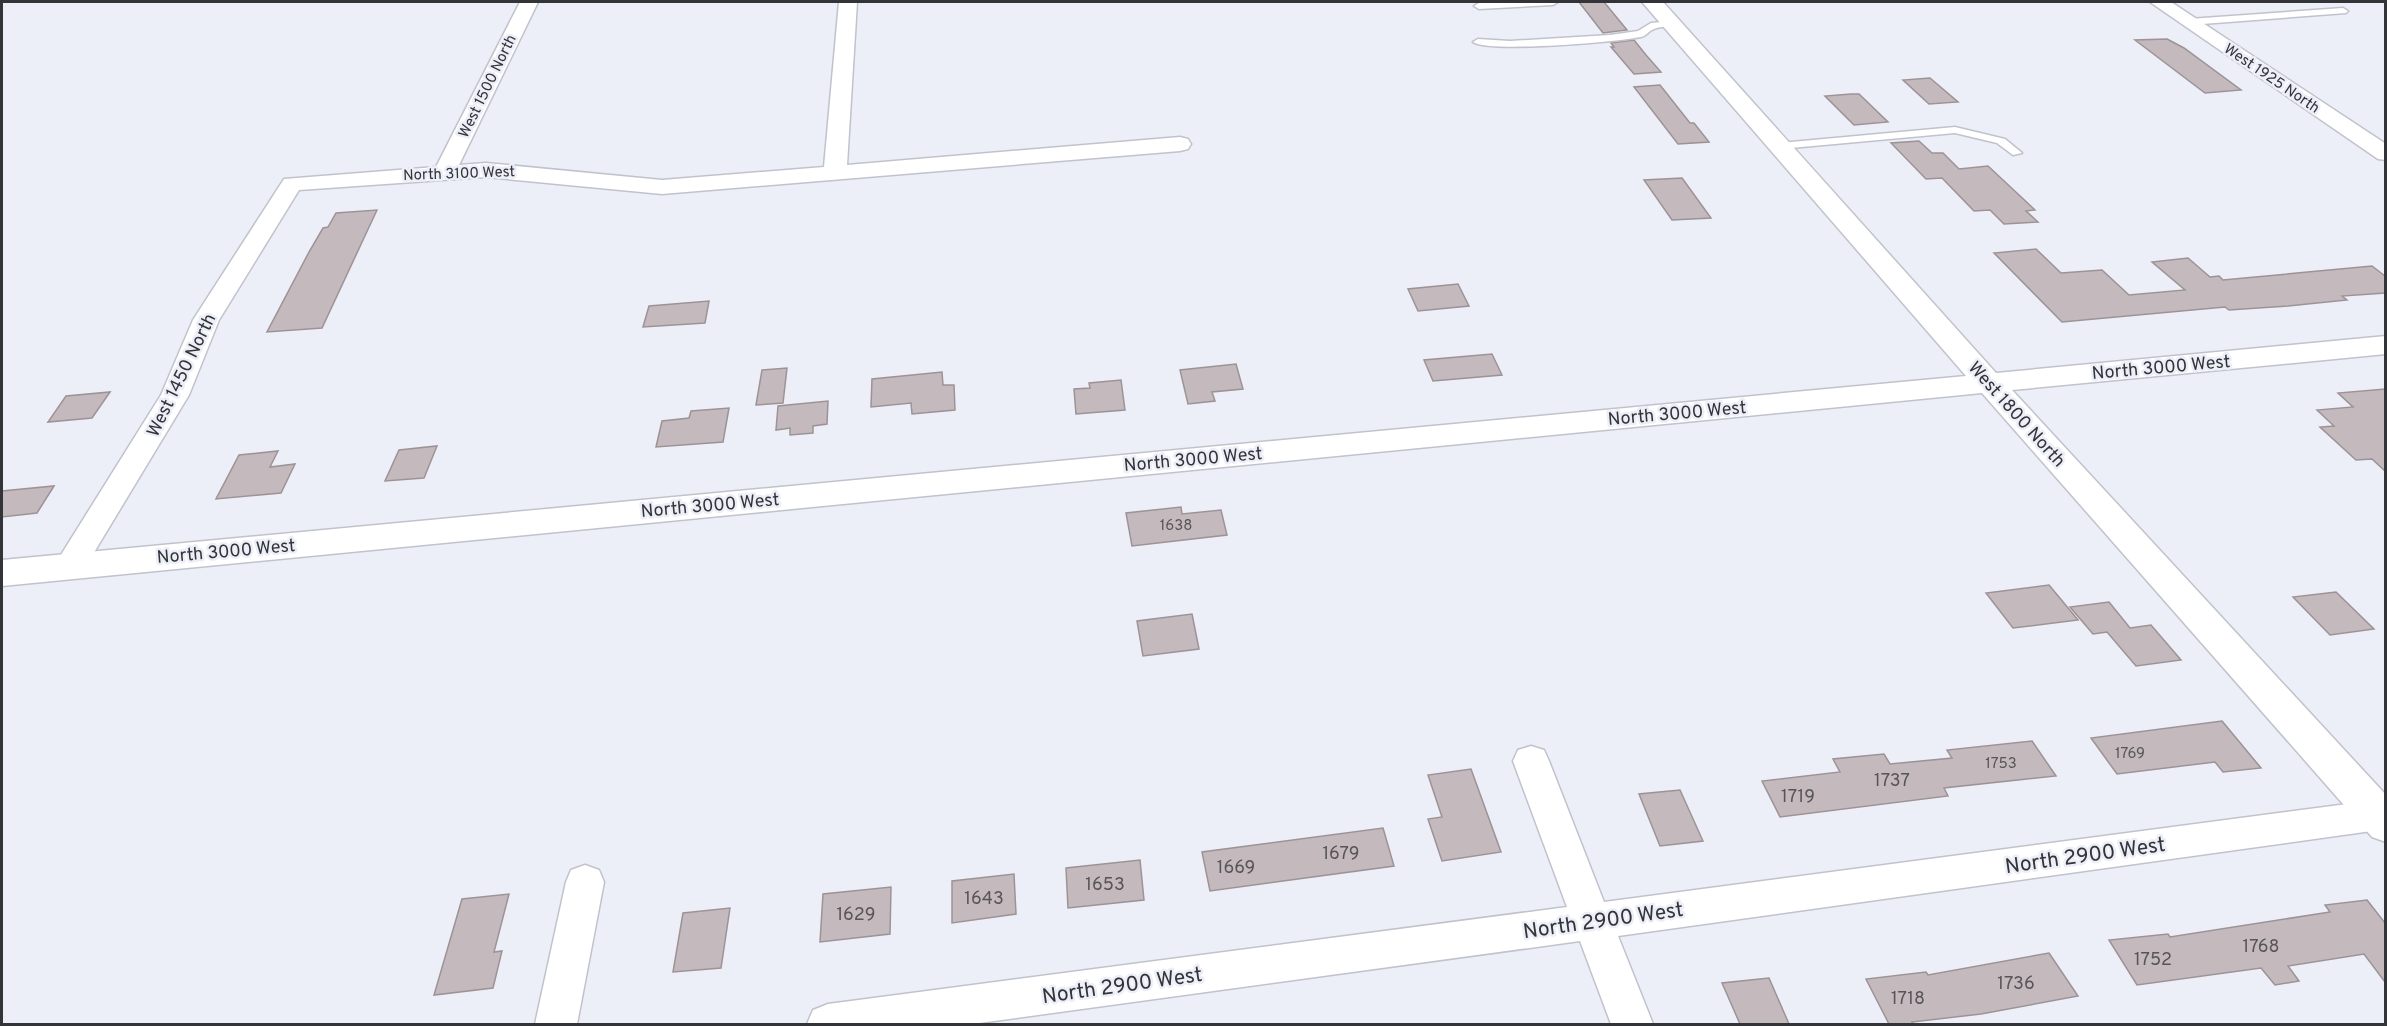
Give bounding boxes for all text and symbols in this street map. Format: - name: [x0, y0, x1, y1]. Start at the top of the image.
- street label: West 1500 North: [455, 32, 522, 141]
- street label: West 1925 North: [2220, 40, 2323, 118]
- street label: North 3100 West: [403, 163, 515, 186]
- street label: West 1450 North: [143, 310, 222, 441]
- street label: North 3000 West: [2091, 351, 2231, 386]
- street label: West 1800 North: [1962, 357, 2070, 473]
- street label: North 3000 West: [1607, 397, 1747, 432]
- street label: North 3000 West: [1123, 443, 1263, 478]
- street label: North 3000 West: [640, 489, 780, 524]
- house number: 1638: [1160, 517, 1192, 536]
- street label: North 3000 West: [156, 535, 296, 570]
- house number: 1769: [2115, 745, 2145, 764]
- house number: 1753: [1985, 755, 2017, 774]
- house number: 1737: [1874, 770, 1910, 793]
- house number: 1719: [1781, 786, 1815, 809]
- street label: North 2900 West: [2003, 832, 2167, 881]
- house number: 1679: [1322, 843, 1360, 866]
- house number: 1669: [1217, 857, 1255, 880]
- house number: 1653: [1085, 874, 1125, 897]
- house number: 1643: [964, 888, 1004, 911]
- street label: North 2900 West: [1521, 897, 1685, 946]
- house number: 1629: [836, 904, 876, 927]
- house number: 1768: [2243, 936, 2279, 959]
- house number: 1752: [2134, 949, 2172, 972]
- street label: North 2900 West: [1040, 962, 1204, 1011]
- house number: 1736: [1997, 973, 2035, 996]
- house number: 1718: [1891, 988, 1925, 1011]

